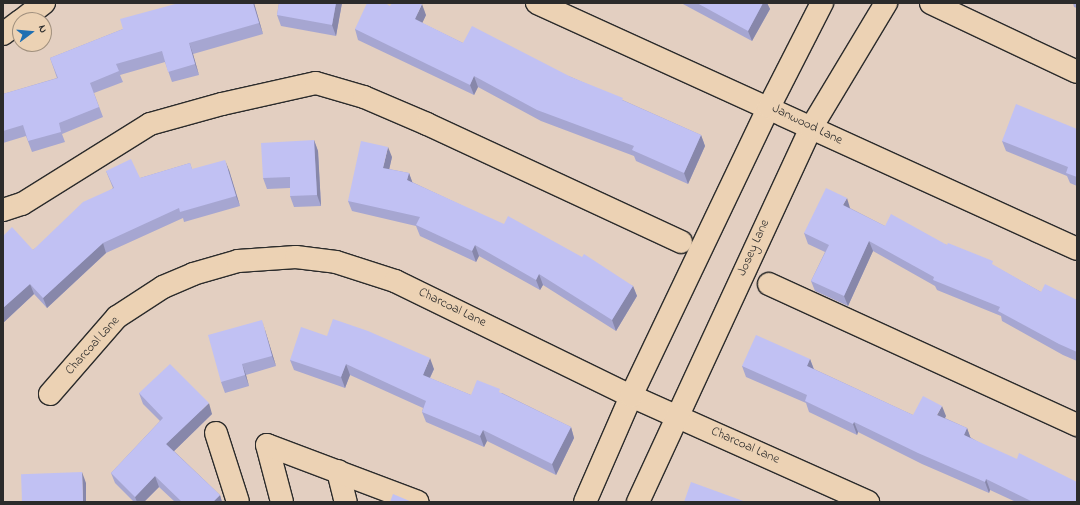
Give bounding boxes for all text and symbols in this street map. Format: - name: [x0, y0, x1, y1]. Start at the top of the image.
- north arrow: [12, 12, 52, 52]
- text: N: [34, 23, 51, 35]
- street label: Janwood Lane: [769, 101, 845, 149]
- street label: Josey Lane: [735, 217, 773, 279]
- street label: Charcoal Lane: [416, 285, 488, 331]
- street label: Charcoal Lane: [63, 314, 123, 378]
- street label: Charcoal Lane: [708, 424, 782, 468]

